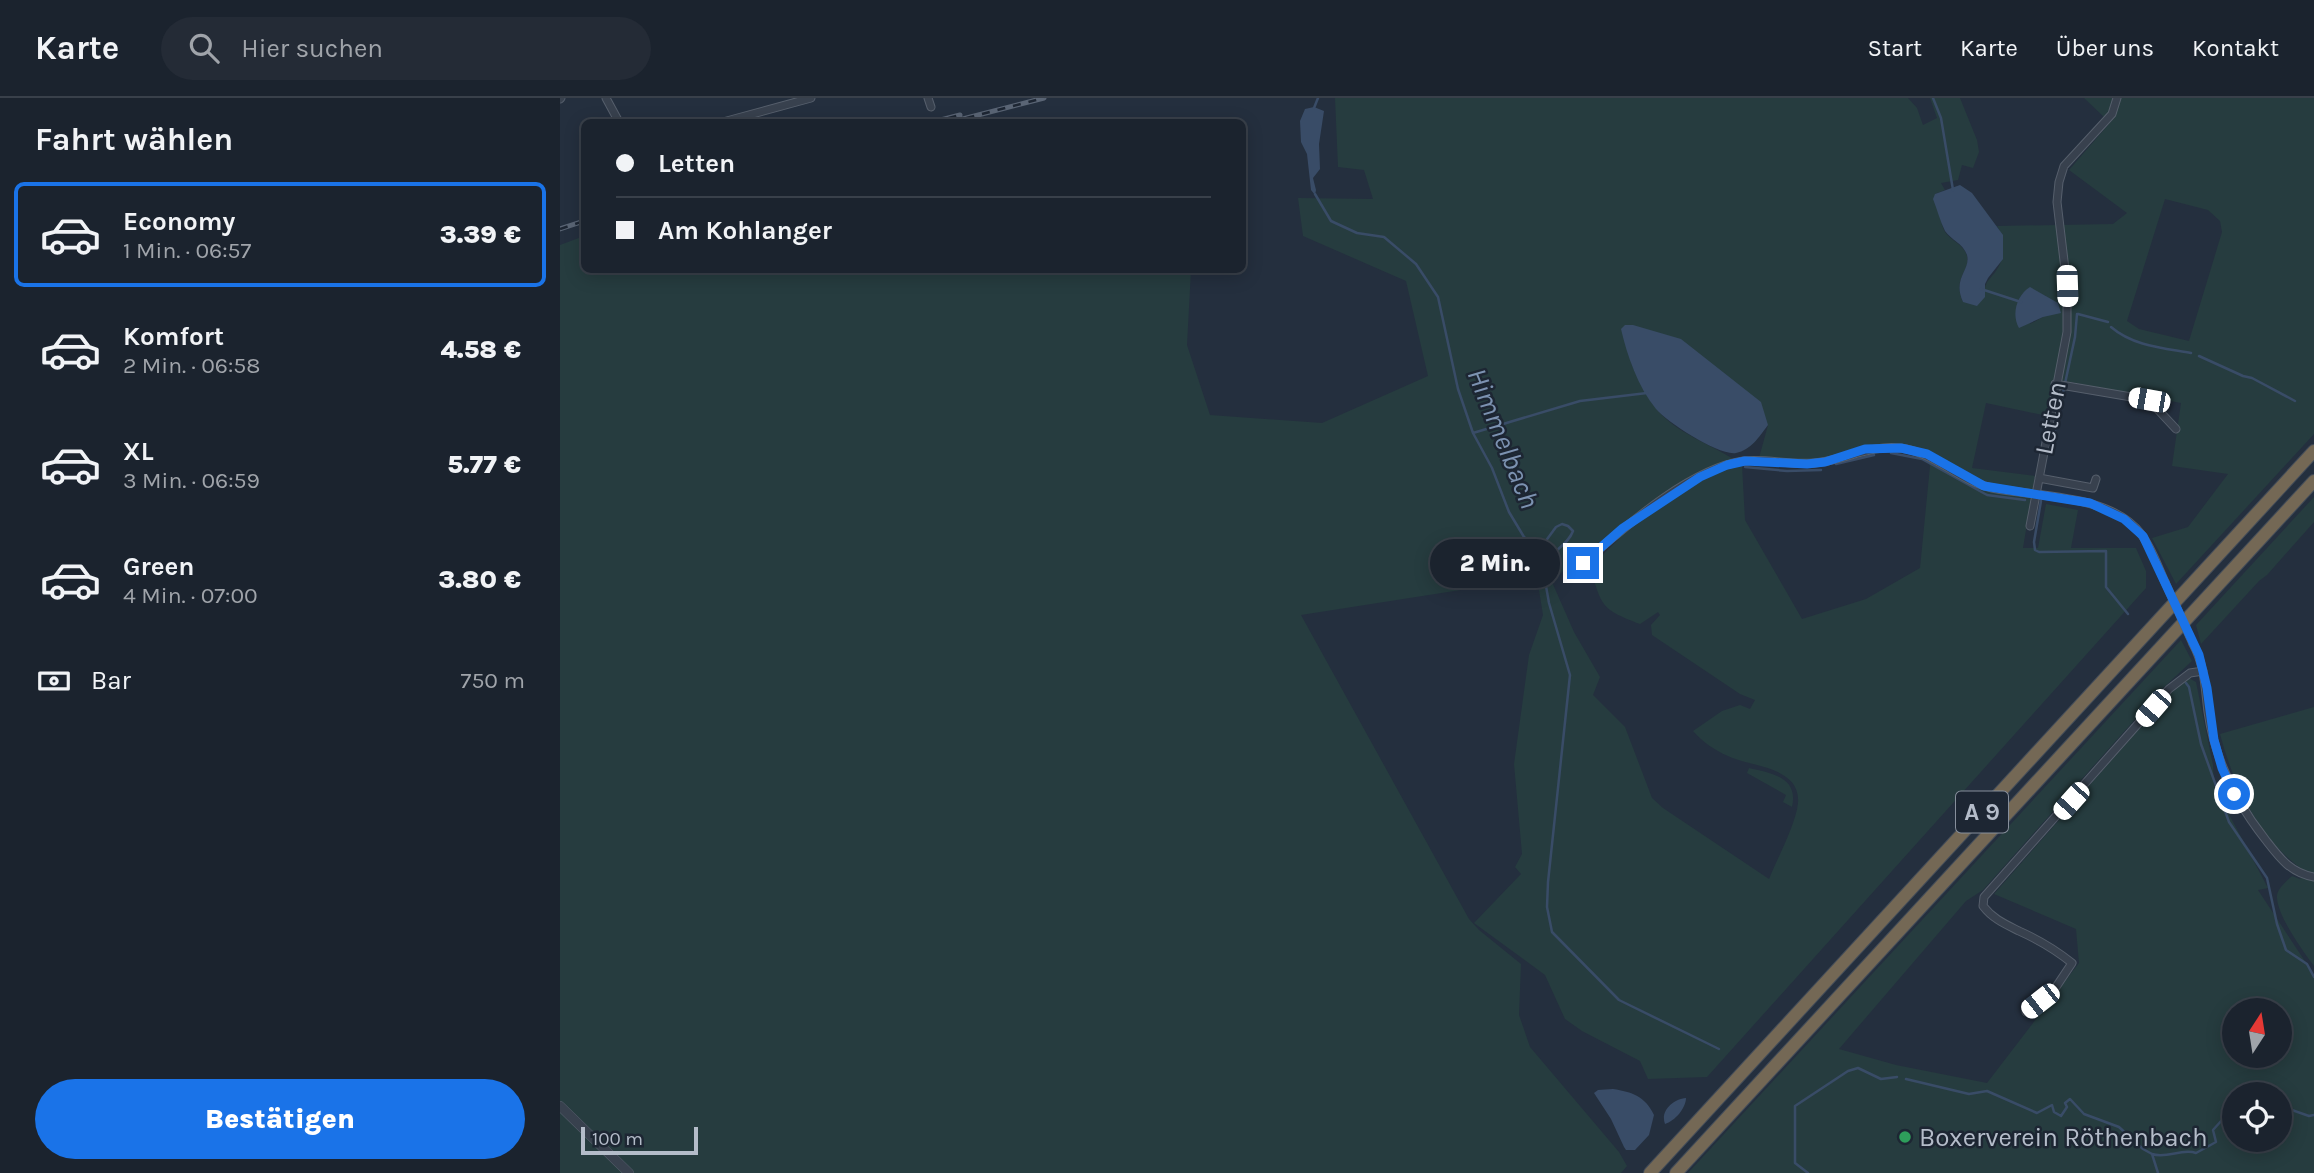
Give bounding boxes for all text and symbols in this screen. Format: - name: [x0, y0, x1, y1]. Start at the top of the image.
- search box: [161, 17, 651, 80]
- text: Karte: [35, 29, 119, 67]
- icon: search: [185, 29, 223, 67]
- text: Hier suchen: [241, 33, 383, 64]
- text: Start: [1868, 34, 1922, 62]
- text: Karte: [1960, 34, 2018, 62]
- text: Über uns: [2056, 34, 2154, 62]
- text: Kontakt: [2192, 34, 2279, 62]
- text: Fahrt wählen: [35, 121, 233, 158]
- text: Letten: [658, 148, 735, 179]
- icon: car: [39, 203, 102, 266]
- text: Economy: [123, 206, 235, 237]
- text: Am Kohlanger: [658, 215, 832, 246]
- text: 3.39 €: [440, 219, 521, 250]
- text: 1 Min. · 06:57: [123, 237, 251, 264]
- car: [2056, 265, 2079, 307]
- icon: car: [39, 318, 102, 381]
- text: Komfort: [123, 321, 224, 352]
- text: 4.58 €: [441, 334, 521, 365]
- text: 2 Min. · 06:58: [123, 352, 260, 379]
- water label: Himmelbach: [1460, 363, 1547, 513]
- street label: Letten: [2028, 379, 2073, 457]
- car: [2127, 386, 2172, 414]
- icon: car: [39, 433, 102, 496]
- text: XL: [123, 436, 154, 467]
- text: 5.77 €: [447, 449, 521, 480]
- text: 3 Min. · 06:59: [123, 467, 260, 494]
- callout: 2 Min.: [1429, 538, 1558, 588]
- route end: [1567, 547, 1599, 579]
- icon: car: [39, 548, 102, 611]
- text: 2 Min.: [1460, 550, 1530, 577]
- text: Green: [123, 551, 195, 582]
- text: 3.80 €: [438, 564, 521, 595]
- text: 4 Min. · 07:00: [123, 582, 258, 609]
- icon: cash: [35, 662, 73, 700]
- text: Bar: [91, 665, 131, 696]
- text: 750 m: [461, 667, 525, 694]
- car: [2132, 685, 2175, 731]
- car: [2050, 778, 2093, 824]
- route start: [2218, 778, 2250, 810]
- road number: A 9: [1956, 792, 2008, 832]
- car: [2017, 980, 2064, 1022]
- north arrow: [2222, 998, 2292, 1068]
- map controls: [2222, 998, 2292, 1152]
- button: Bestätigen: [35, 1079, 525, 1159]
- button: locate: [2222, 1082, 2292, 1152]
- place label: Boxerverein Röthenbach: [1919, 1122, 2208, 1153]
- scale bar: [581, 1124, 698, 1156]
- text: 100 m: [592, 1128, 643, 1150]
- marker: Boxerverein Röthenbach: [1897, 1129, 1913, 1145]

